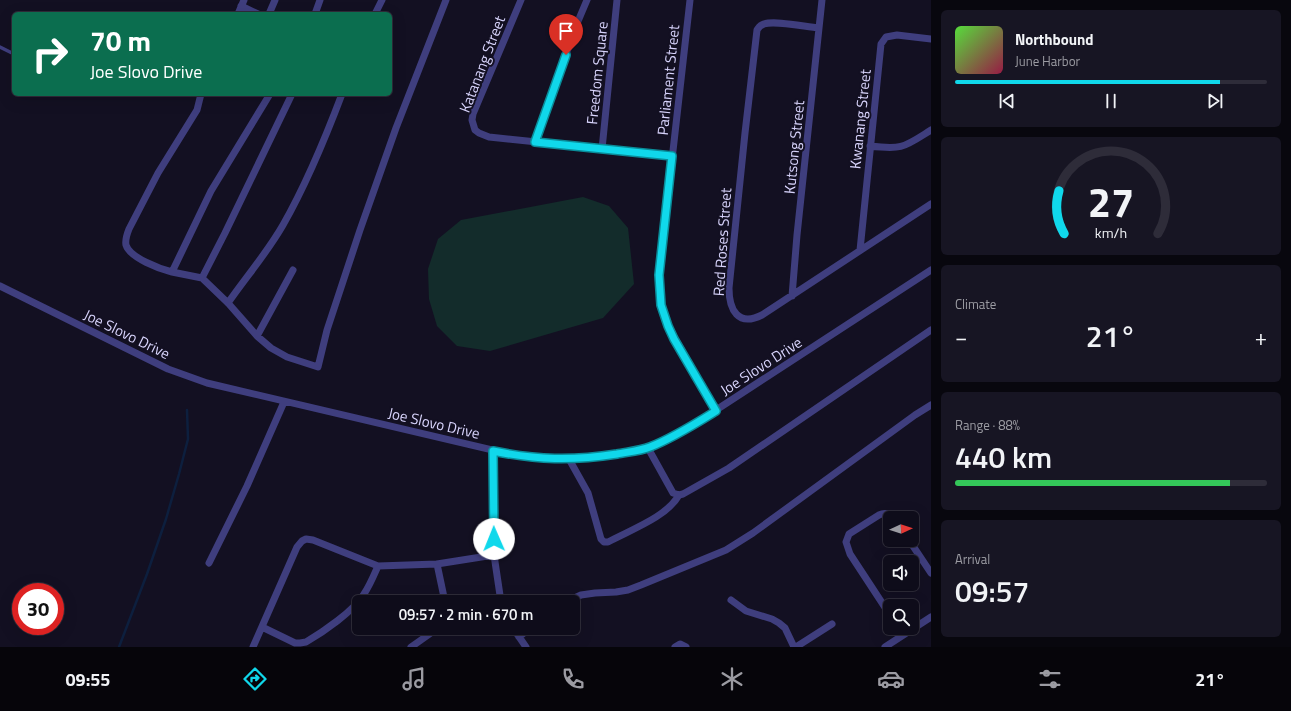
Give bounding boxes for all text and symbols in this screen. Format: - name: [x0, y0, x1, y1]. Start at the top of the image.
- street label: Katanang Street: [453, 12, 511, 116]
- pin: [549, 14, 583, 55]
- text: 70 m: [90, 19, 151, 62]
- icon: arrive: [555, 20, 577, 42]
- street label: Freedom Square: [580, 20, 614, 126]
- street label: Parliament Street: [651, 23, 685, 136]
- icon: right: [24, 28, 76, 80]
- text: Northbound: [1015, 28, 1094, 51]
- text: June Harbor: [1015, 51, 1080, 71]
- text: Joe Slovo Drive: [90, 58, 202, 85]
- street label: Kwanang Street: [843, 67, 877, 170]
- icon: previous: [996, 90, 1018, 112]
- icon: pause: [1100, 90, 1122, 112]
- icon: next: [1204, 90, 1226, 112]
- street label: Kutsong Street: [778, 98, 810, 195]
- text: 27: [1088, 170, 1134, 233]
- street label: Red Roses Street: [707, 186, 737, 297]
- text: km/h: [1095, 222, 1127, 244]
- text: Climate: [955, 294, 996, 314]
- street label: Joe Slovo Drive: [80, 303, 174, 365]
- text: 21°: [1086, 313, 1136, 359]
- text: −: [955, 320, 967, 354]
- text: +: [1255, 320, 1267, 354]
- street label: Joe Slovo Drive: [716, 331, 806, 401]
- street label: Joe Slovo Drive: [386, 401, 482, 445]
- text: Range · 88%: [955, 415, 1020, 435]
- text: 440 km: [955, 434, 1052, 480]
- north arrow: [883, 511, 919, 547]
- map controls: [883, 511, 919, 635]
- position arrow: [473, 518, 515, 560]
- text: Arrival: [955, 549, 990, 569]
- button: sound: [883, 555, 919, 591]
- text: 09:57: [955, 568, 1029, 614]
- speed limit sign: 30: [12, 583, 64, 635]
- button: search: [883, 599, 919, 635]
- text: 09:57 · 2 min · 670 m: [399, 603, 533, 626]
- icon: directions: [241, 665, 269, 693]
- icon: music: [400, 665, 428, 693]
- icon: phone: [559, 665, 587, 693]
- icon: climate: [718, 665, 746, 693]
- icon: car: [877, 665, 905, 693]
- icon: filters: [1036, 665, 1064, 693]
- text: 09:55: [65, 666, 110, 693]
- text: 21°: [1195, 666, 1225, 693]

